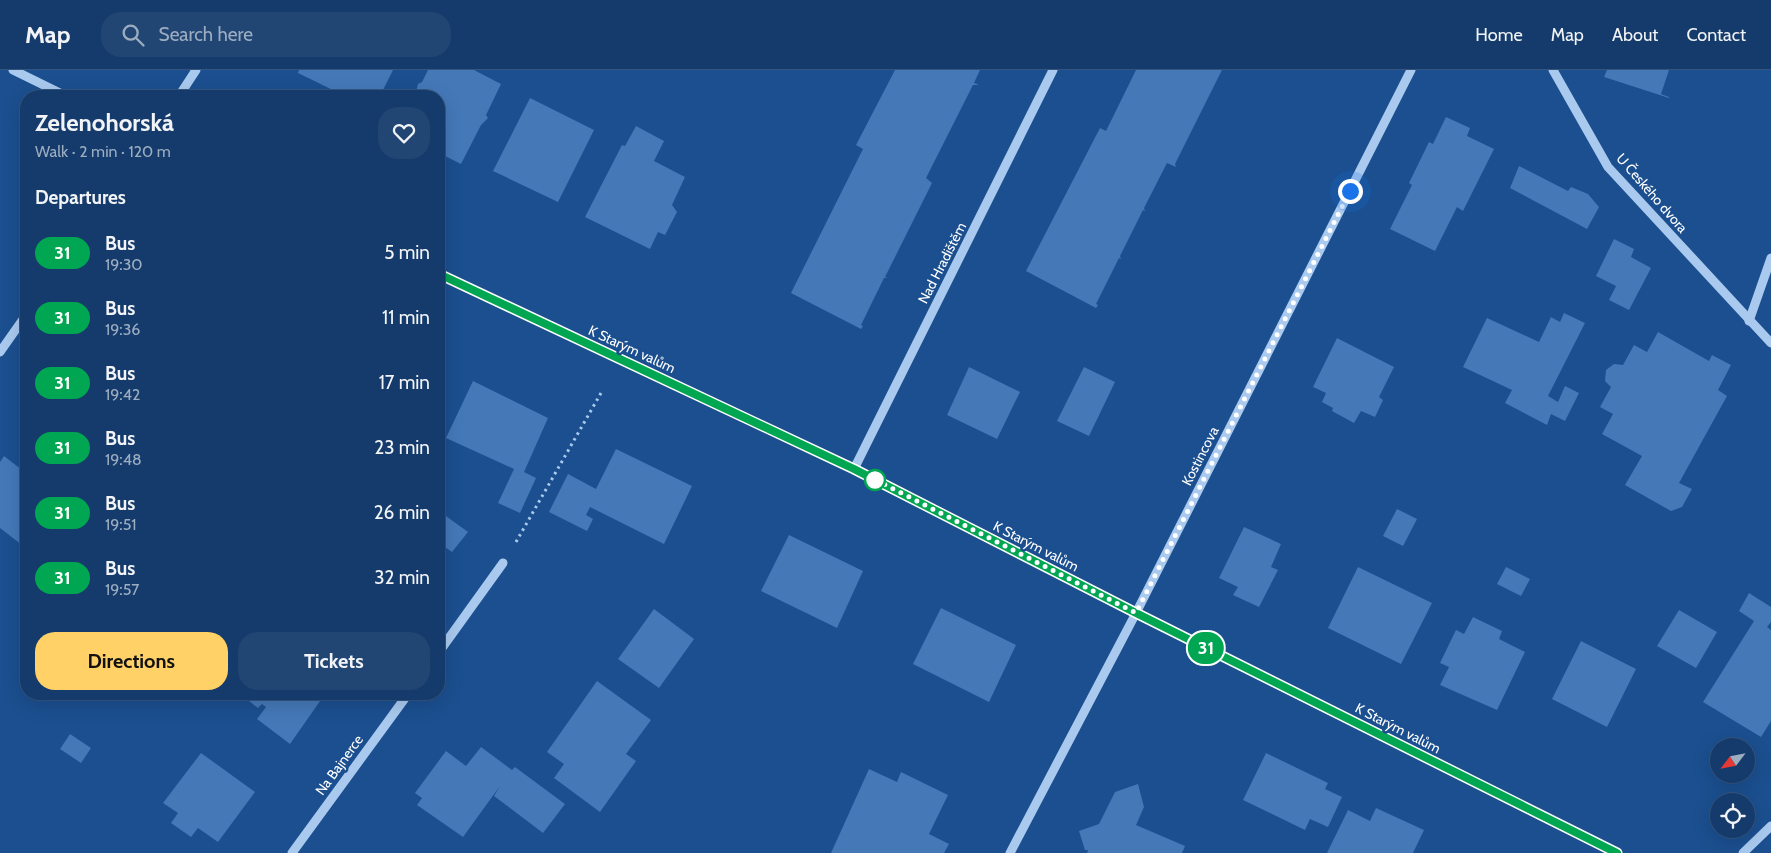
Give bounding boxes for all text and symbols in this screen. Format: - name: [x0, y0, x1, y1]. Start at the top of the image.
- search box: [101, 12, 451, 57]
- text: Map: [25, 20, 71, 49]
- icon: search: [119, 21, 147, 49]
- text: Search here: [159, 23, 253, 46]
- text: Home: [1475, 24, 1523, 46]
- text: Map: [1551, 24, 1584, 46]
- text: About: [1612, 24, 1658, 46]
- text: Contact: [1686, 24, 1746, 46]
- button: heart: [378, 107, 430, 159]
- text: Zelenohorská: [35, 108, 174, 137]
- text: Walk · 2 min · 120 m: [35, 142, 171, 161]
- street label: U Českého dvora: [1612, 149, 1692, 237]
- your location: [1338, 179, 1363, 204]
- text: Departures: [35, 186, 126, 209]
- street label: Nad Hradištěm: [914, 219, 970, 307]
- text: Bus: [105, 232, 135, 255]
- text: 5 min: [384, 241, 430, 264]
- text: 31: [54, 242, 71, 264]
- text: 19:30: [105, 255, 142, 274]
- text: Bus: [105, 297, 135, 320]
- text: 11 min: [382, 306, 430, 329]
- text: 31: [54, 307, 71, 329]
- text: 19:36: [105, 320, 140, 339]
- street label: K Starým valům: [586, 321, 678, 377]
- text: Bus: [105, 362, 135, 385]
- text: 17 min: [379, 371, 430, 394]
- text: 31: [54, 372, 71, 394]
- text: 19:42: [105, 385, 140, 404]
- street label: Kostincova: [1177, 423, 1223, 489]
- text: Bus: [105, 427, 135, 450]
- text: 23 min: [374, 436, 430, 459]
- text: 31: [54, 437, 71, 459]
- text: 19:48: [105, 450, 142, 469]
- unlabelled marker: [864, 469, 886, 491]
- text: Bus: [105, 492, 135, 515]
- text: 26 min: [374, 501, 430, 524]
- text: 31: [54, 502, 71, 524]
- text: 19:51: [105, 515, 137, 534]
- street label: K Starým valům: [990, 517, 1082, 575]
- text: Bus: [105, 557, 135, 580]
- text: 32 min: [374, 566, 430, 589]
- text: 31: [54, 567, 71, 589]
- text: 19:57: [105, 580, 139, 599]
- button: Directions: [35, 632, 228, 690]
- button: Tickets: [238, 632, 430, 690]
- line badge: 31: [1184, 632, 1228, 664]
- text: 31: [1198, 637, 1214, 659]
- street label: K Starým valům: [1352, 699, 1444, 757]
- street label: Na Bajnerce: [311, 731, 367, 799]
- north arrow: [1710, 738, 1755, 782]
- map controls: [1710, 738, 1755, 838]
- button: locate: [1710, 793, 1755, 838]

